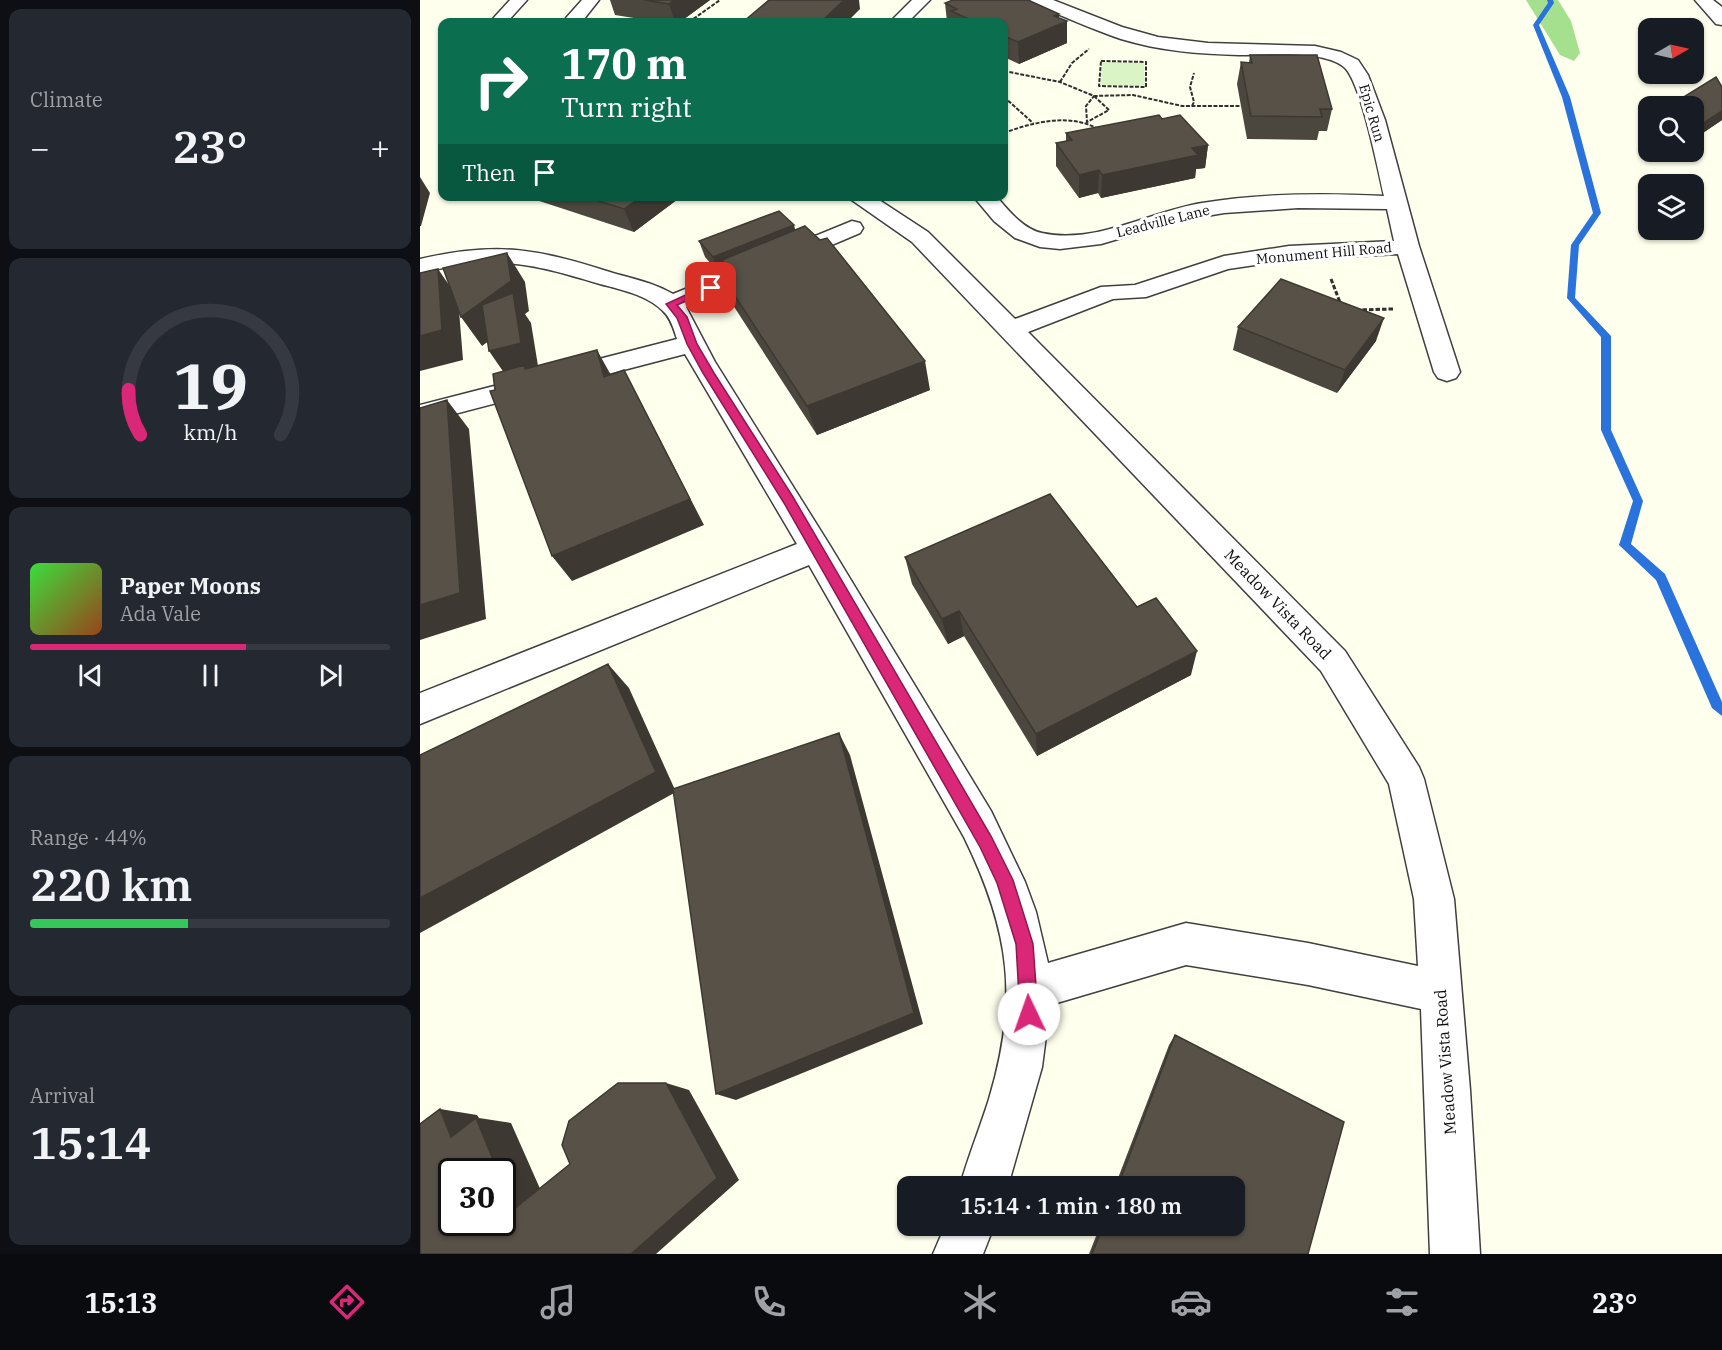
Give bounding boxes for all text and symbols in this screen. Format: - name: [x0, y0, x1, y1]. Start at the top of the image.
- north arrow: [1638, 18, 1704, 84]
- map controls: [1638, 18, 1704, 240]
- text: 170 m: [561, 36, 687, 91]
- icon: right: [462, 42, 540, 120]
- street label: Epic Run: [1355, 82, 1389, 144]
- text: Climate: [30, 86, 103, 113]
- text: Turn right: [561, 89, 692, 124]
- button: search: [1638, 96, 1704, 162]
- text: 23°: [172, 117, 248, 175]
- text: −: [30, 126, 50, 169]
- text: +: [370, 126, 390, 169]
- icon: arrive: [528, 156, 561, 189]
- text: Then: [462, 158, 516, 187]
- button: layers: [1638, 174, 1704, 240]
- street label: Leadville Lane: [1114, 201, 1212, 241]
- street label: Monument Hill Road: [1255, 238, 1393, 268]
- pin: [685, 262, 736, 313]
- icon: arrive: [694, 271, 727, 304]
- text: 19: [173, 345, 247, 426]
- text: km/h: [183, 418, 237, 446]
- street label: Meadow Vista Road: [1220, 545, 1336, 663]
- text: Paper Moons: [120, 571, 261, 600]
- text: Ada Vale: [120, 600, 201, 627]
- icon: previous: [74, 659, 107, 692]
- icon: pause: [194, 659, 227, 692]
- icon: next: [314, 659, 347, 692]
- text: Range · 44%: [30, 824, 147, 851]
- text: 220 km: [30, 855, 192, 913]
- position arrow: [997, 982, 1061, 1046]
- street label: Meadow Vista Road: [1430, 988, 1460, 1135]
- text: Arrival: [30, 1082, 95, 1109]
- text: 15:14: [30, 1113, 151, 1171]
- speed limit sign: 30: [438, 1158, 516, 1236]
- text: 15:14 · 1 min · 180 m: [960, 1191, 1182, 1220]
- icon: directions: [326, 1281, 368, 1323]
- icon: music: [537, 1281, 579, 1323]
- icon: phone: [748, 1281, 790, 1323]
- icon: climate: [959, 1281, 1001, 1323]
- icon: car: [1170, 1281, 1212, 1323]
- icon: filters: [1381, 1281, 1423, 1323]
- text: 15:13: [84, 1285, 157, 1320]
- text: 23°: [1592, 1285, 1637, 1320]

